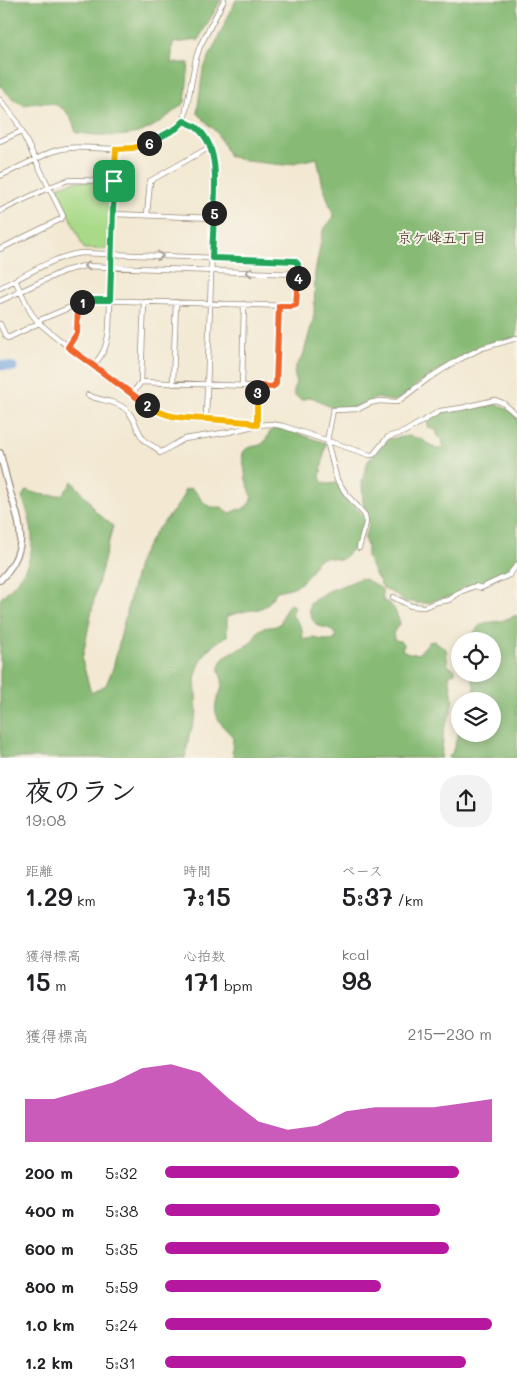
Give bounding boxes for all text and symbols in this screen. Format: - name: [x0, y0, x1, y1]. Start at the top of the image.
- pin: 6: [136, 130, 162, 156]
- text: 6: [145, 134, 154, 153]
- pin: [93, 160, 135, 202]
- icon: arrive: [100, 167, 128, 195]
- pin: 5: [202, 200, 226, 226]
- text: 5: [210, 204, 219, 223]
- district label: 京ケ峰五丁目: [397, 227, 487, 247]
- one-way arrow: [157, 251, 165, 261]
- one-way arrow: [83, 261, 91, 272]
- pin: 4: [286, 266, 310, 290]
- one-way arrow: [245, 267, 252, 277]
- text: 4: [294, 269, 303, 288]
- pin: 1: [70, 290, 94, 314]
- text: 1: [79, 293, 86, 312]
- pin: 3: [244, 380, 270, 404]
- text: 3: [253, 383, 262, 402]
- pin: 2: [134, 392, 160, 418]
- text: 2: [144, 396, 151, 415]
- map controls: [451, 632, 501, 742]
- button: locate: [451, 632, 501, 682]
- button: layers: [451, 692, 501, 742]
- text: 夜のラン: [25, 772, 137, 808]
- button: share: [440, 775, 492, 827]
- text: 19:08: [25, 809, 66, 830]
- text: 距離: [25, 861, 53, 880]
- text: 時間: [183, 861, 211, 880]
- text: ペース: [342, 861, 383, 880]
- text: 1.29: [25, 880, 73, 912]
- text: 7:15: [183, 880, 231, 912]
- text: 5:37: [342, 880, 393, 912]
- text: km: [73, 891, 96, 910]
- text: /km: [393, 891, 423, 910]
- text: kcal: [342, 945, 370, 964]
- text: 獲得標高: [25, 946, 81, 965]
- text: 心拍数: [183, 946, 225, 965]
- text: 98: [342, 964, 372, 996]
- text: 15: [25, 965, 51, 997]
- text: 171: [183, 965, 219, 997]
- text: m: [51, 976, 66, 995]
- text: bpm: [219, 976, 253, 995]
- text: 215–230 m: [407, 1023, 492, 1044]
- text: 獲得標高: [25, 1025, 89, 1046]
- text: 200 m: [25, 1162, 73, 1183]
- text: 5:32: [105, 1162, 138, 1183]
- text: 400 m: [25, 1200, 74, 1221]
- text: 5:38: [105, 1200, 138, 1221]
- text: 600 m: [25, 1238, 74, 1259]
- text: 5:35: [105, 1238, 138, 1259]
- text: 800 m: [25, 1276, 74, 1297]
- text: 5:59: [105, 1276, 138, 1297]
- text: 1.0 km: [25, 1314, 74, 1335]
- text: 5:24: [105, 1314, 138, 1335]
- text: 1.2 km: [25, 1352, 73, 1373]
- text: 5:31: [105, 1352, 136, 1373]

